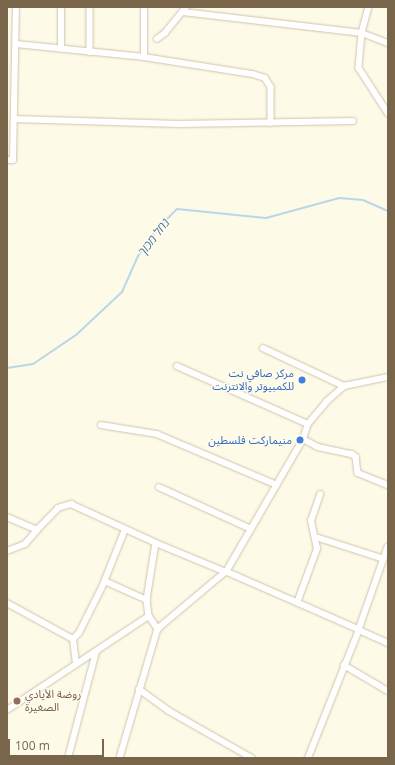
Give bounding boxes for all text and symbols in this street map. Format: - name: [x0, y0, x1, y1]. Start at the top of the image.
- water label: נחל מכוך: [135, 216, 173, 258]
- place label: مركز صافي نت للكمبيوتر والانترنت: [212, 367, 294, 393]
- marker: مركز صافي نت للكمبيوتر والانترنت: [297, 375, 307, 385]
- place label: منيماركت فلسطين: [208, 433, 292, 447]
- marker: منيماركت فلسطين: [295, 435, 305, 445]
- place label: روضة الأيادي الصغيرة: [25, 688, 81, 714]
- marker: روضة الأيادي الصغيرة: [12, 696, 22, 706]
- scale bar: [10, 731, 106, 757]
- text: 100 m: [15, 737, 50, 754]

